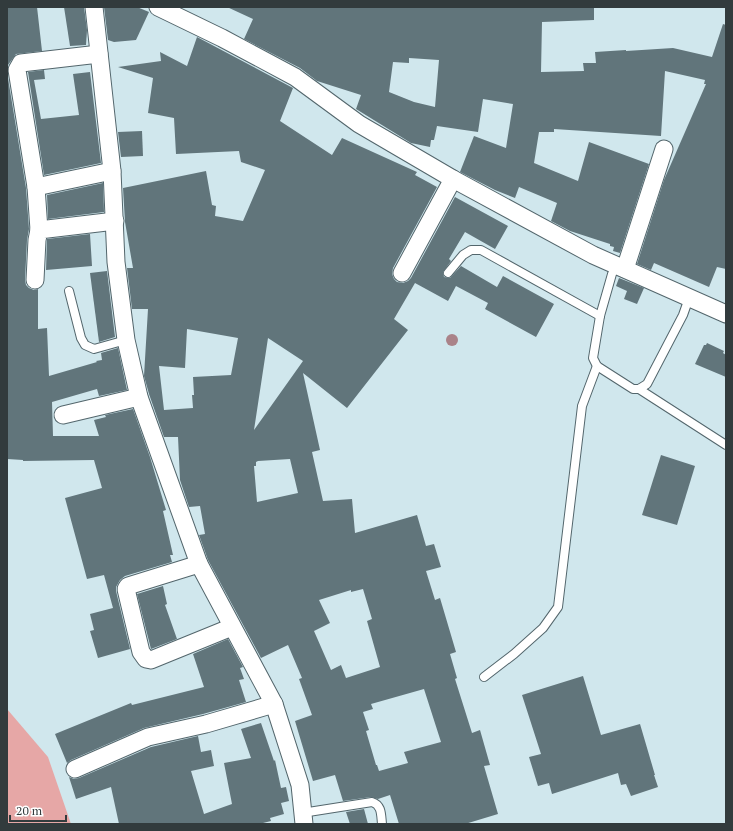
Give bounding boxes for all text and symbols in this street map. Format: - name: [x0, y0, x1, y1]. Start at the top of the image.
- scale bar: [10, 797, 66, 823]
- text: 20 m: [16, 803, 43, 818]

